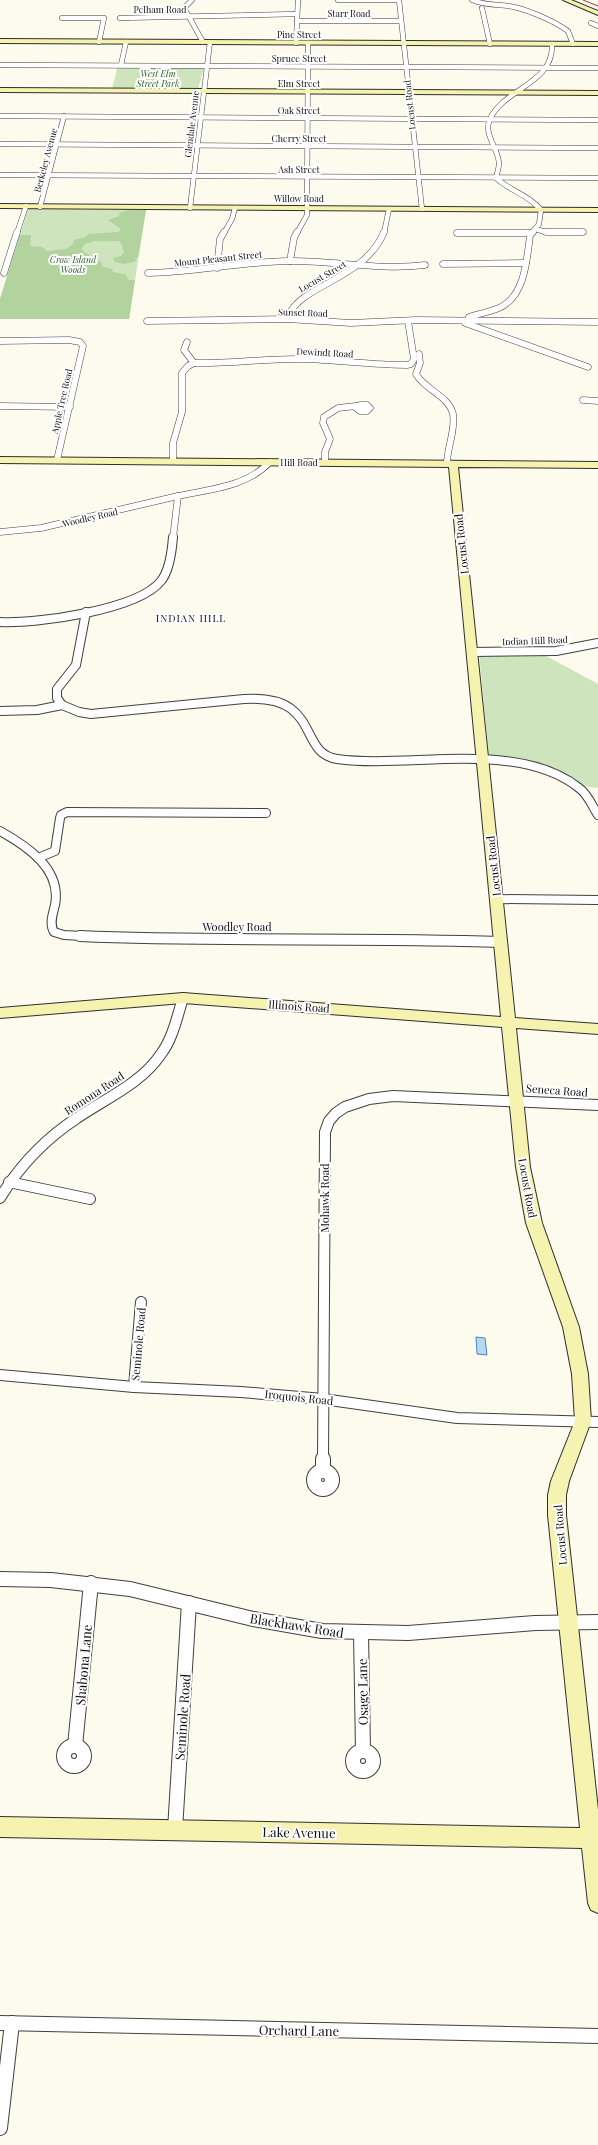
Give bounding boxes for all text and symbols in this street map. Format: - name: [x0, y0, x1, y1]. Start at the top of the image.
- street label: Pelham Road: [134, 3, 187, 15]
- street label: Starr Road: [327, 7, 371, 19]
- street label: Pine Street: [277, 28, 322, 40]
- street label: Spruce Street: [272, 52, 327, 64]
- park label: West Elm Street Park: [135, 67, 180, 89]
- street label: Elm Street: [278, 77, 321, 89]
- street label: Locust Road: [400, 79, 418, 130]
- street label: Glendale Avenue: [181, 90, 201, 158]
- street label: Oak Street: [278, 104, 321, 116]
- street label: Berkeley Avenue: [31, 126, 59, 193]
- street label: Cherry Street: [272, 132, 327, 144]
- street label: Ash Street: [277, 163, 321, 175]
- street label: Willow Road: [273, 192, 325, 204]
- street label: Mount Pleasant Street: [173, 247, 263, 269]
- park label: Crow Island Woods: [50, 253, 97, 275]
- street label: Locust Street: [296, 257, 349, 295]
- street label: Sunset Road: [278, 305, 329, 319]
- street label: Dewindt Road: [296, 345, 355, 360]
- street label: Apple Tree Road: [47, 367, 74, 436]
- street label: Hill Road: [280, 456, 318, 468]
- street label: Woodley Road: [60, 505, 120, 529]
- street label: Locust Road: [450, 512, 472, 575]
- district label: INDIAN HILL: [156, 611, 226, 625]
- street label: Indian Hill Road: [502, 633, 569, 647]
- street label: Locust Road: [482, 834, 504, 897]
- street label: Woodley Road: [201, 919, 272, 934]
- street label: Illinois Road: [268, 996, 331, 1016]
- street label: Romona Road: [61, 1068, 127, 1118]
- street label: Seneca Road: [525, 1080, 589, 1100]
- street label: Locust Road: [515, 1157, 541, 1220]
- street label: Mohawk Road: [317, 1163, 332, 1233]
- street label: Seminole Road: [127, 1306, 149, 1381]
- street label: Iroquois Road: [264, 1386, 335, 1408]
- street label: Locust Road: [550, 1504, 570, 1566]
- street label: Blackhawk Road: [249, 1609, 346, 1641]
- street label: Shabona Lane: [71, 1623, 95, 1706]
- street label: Osage Lane: [353, 1658, 371, 1726]
- street label: Seminole Road: [170, 1673, 194, 1761]
- street label: Lake Avenue: [262, 1823, 336, 1841]
- street label: Orchard Lane: [259, 2021, 340, 2039]

